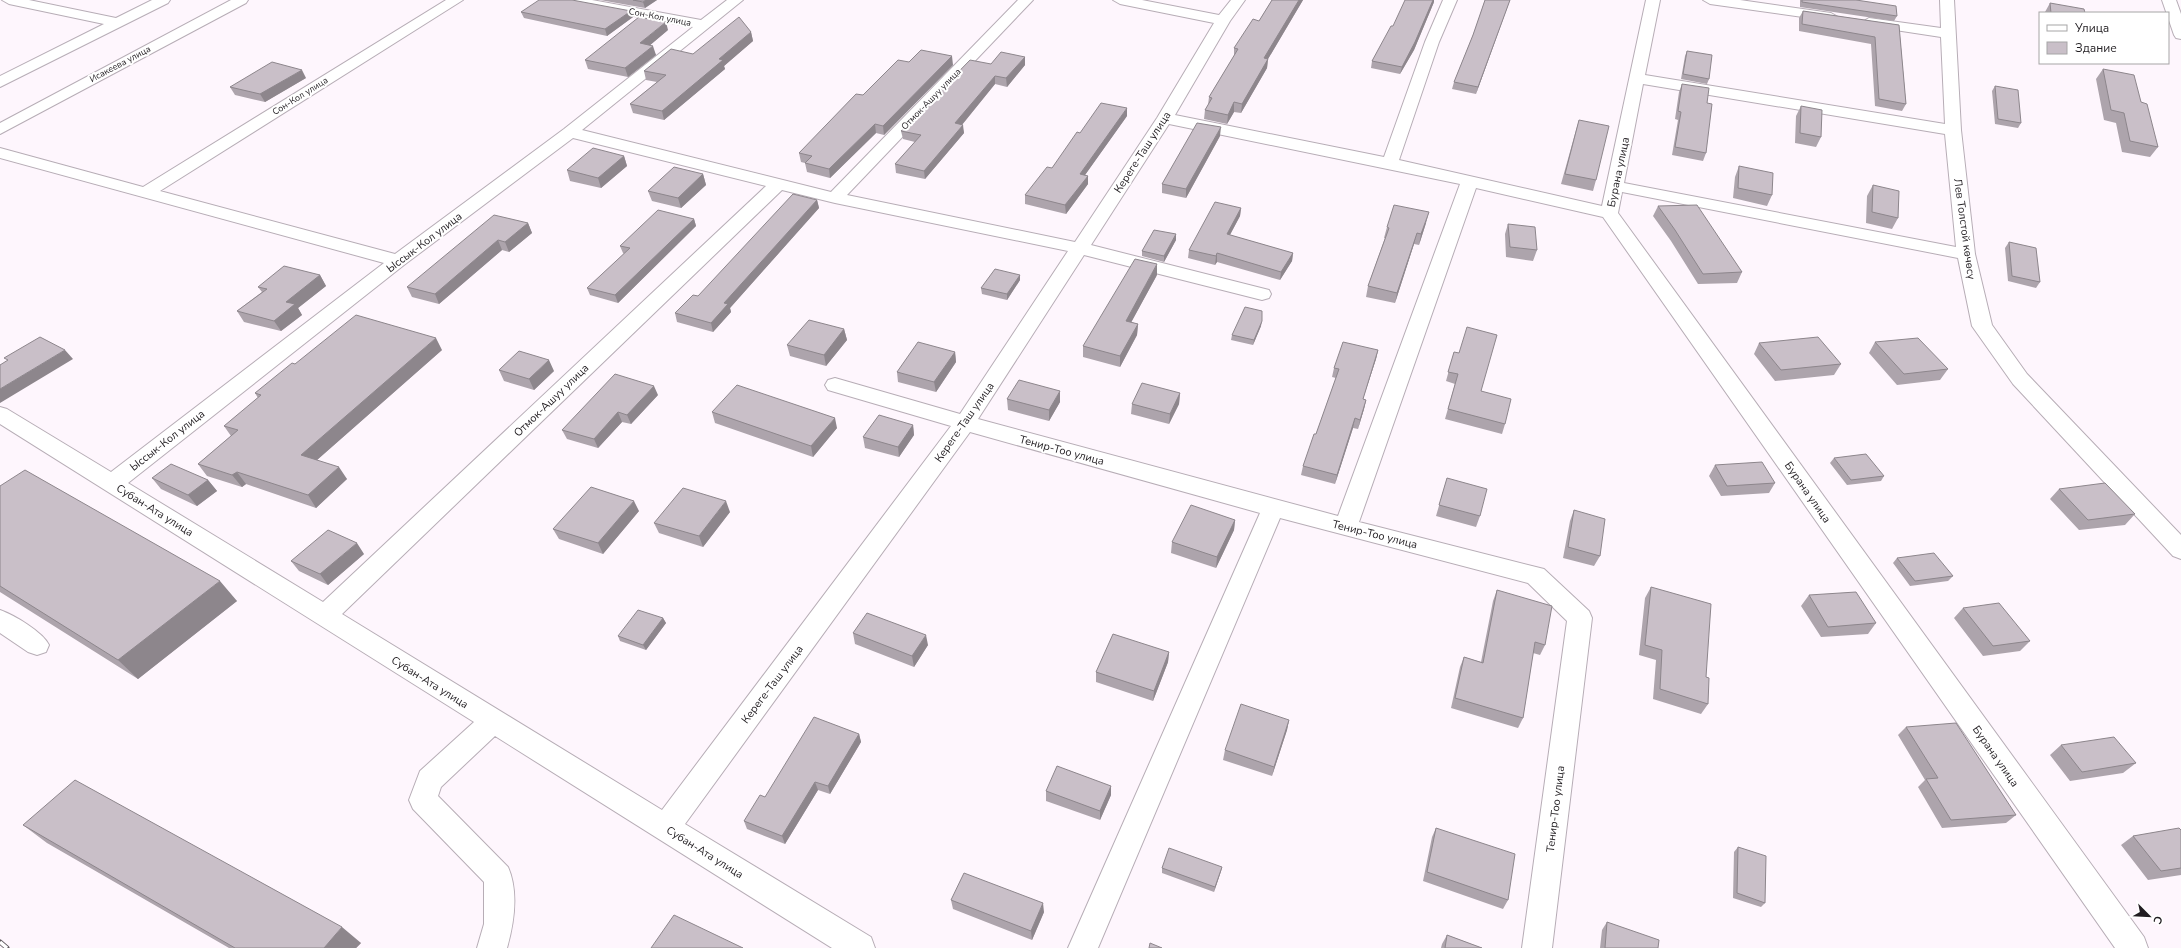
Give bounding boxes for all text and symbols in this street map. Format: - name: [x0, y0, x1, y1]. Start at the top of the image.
- street label: Сон-Кол улица: [628, 5, 692, 29]
- legend: [2039, 12, 2169, 64]
- text: Улица: [2074, 20, 2109, 36]
- text: Здание: [2075, 40, 2117, 56]
- street label: Исакеева улица: [87, 43, 153, 85]
- street label: Отмок-Ашуу улица: [899, 66, 964, 132]
- street label: Сон-Кол улица: [270, 74, 330, 118]
- street label: Кереге-Таш улица: [1110, 109, 1174, 196]
- street label: Бурана улица: [1604, 136, 1633, 209]
- street label: Лев Толстой көчөсү: [1950, 178, 1979, 281]
- street label: Ыссык-Кол улица: [383, 209, 465, 276]
- street label: Отмок-Ашуу улица: [511, 361, 592, 440]
- street label: Кереге-Таш улица: [931, 379, 998, 465]
- street label: Ыссык-Кол улица: [127, 406, 208, 474]
- street label: Тенир-Тоо улица: [1018, 432, 1106, 469]
- street label: Бурана улица: [1781, 459, 1834, 526]
- street label: Субан-Ата улица: [113, 481, 196, 540]
- street label: Тенир-Тоо улица: [1331, 517, 1419, 552]
- street label: Кереге-Таш улица: [738, 642, 807, 727]
- street label: Субан-Ата улица: [388, 653, 471, 712]
- street label: Бурана улица: [1969, 723, 2022, 790]
- street label: Тенир-Тоо улица: [1543, 765, 1568, 853]
- street label: Субан-Ата улица: [663, 823, 746, 882]
- north arrow: [2129, 896, 2169, 936]
- text: С: [2149, 913, 2166, 927]

